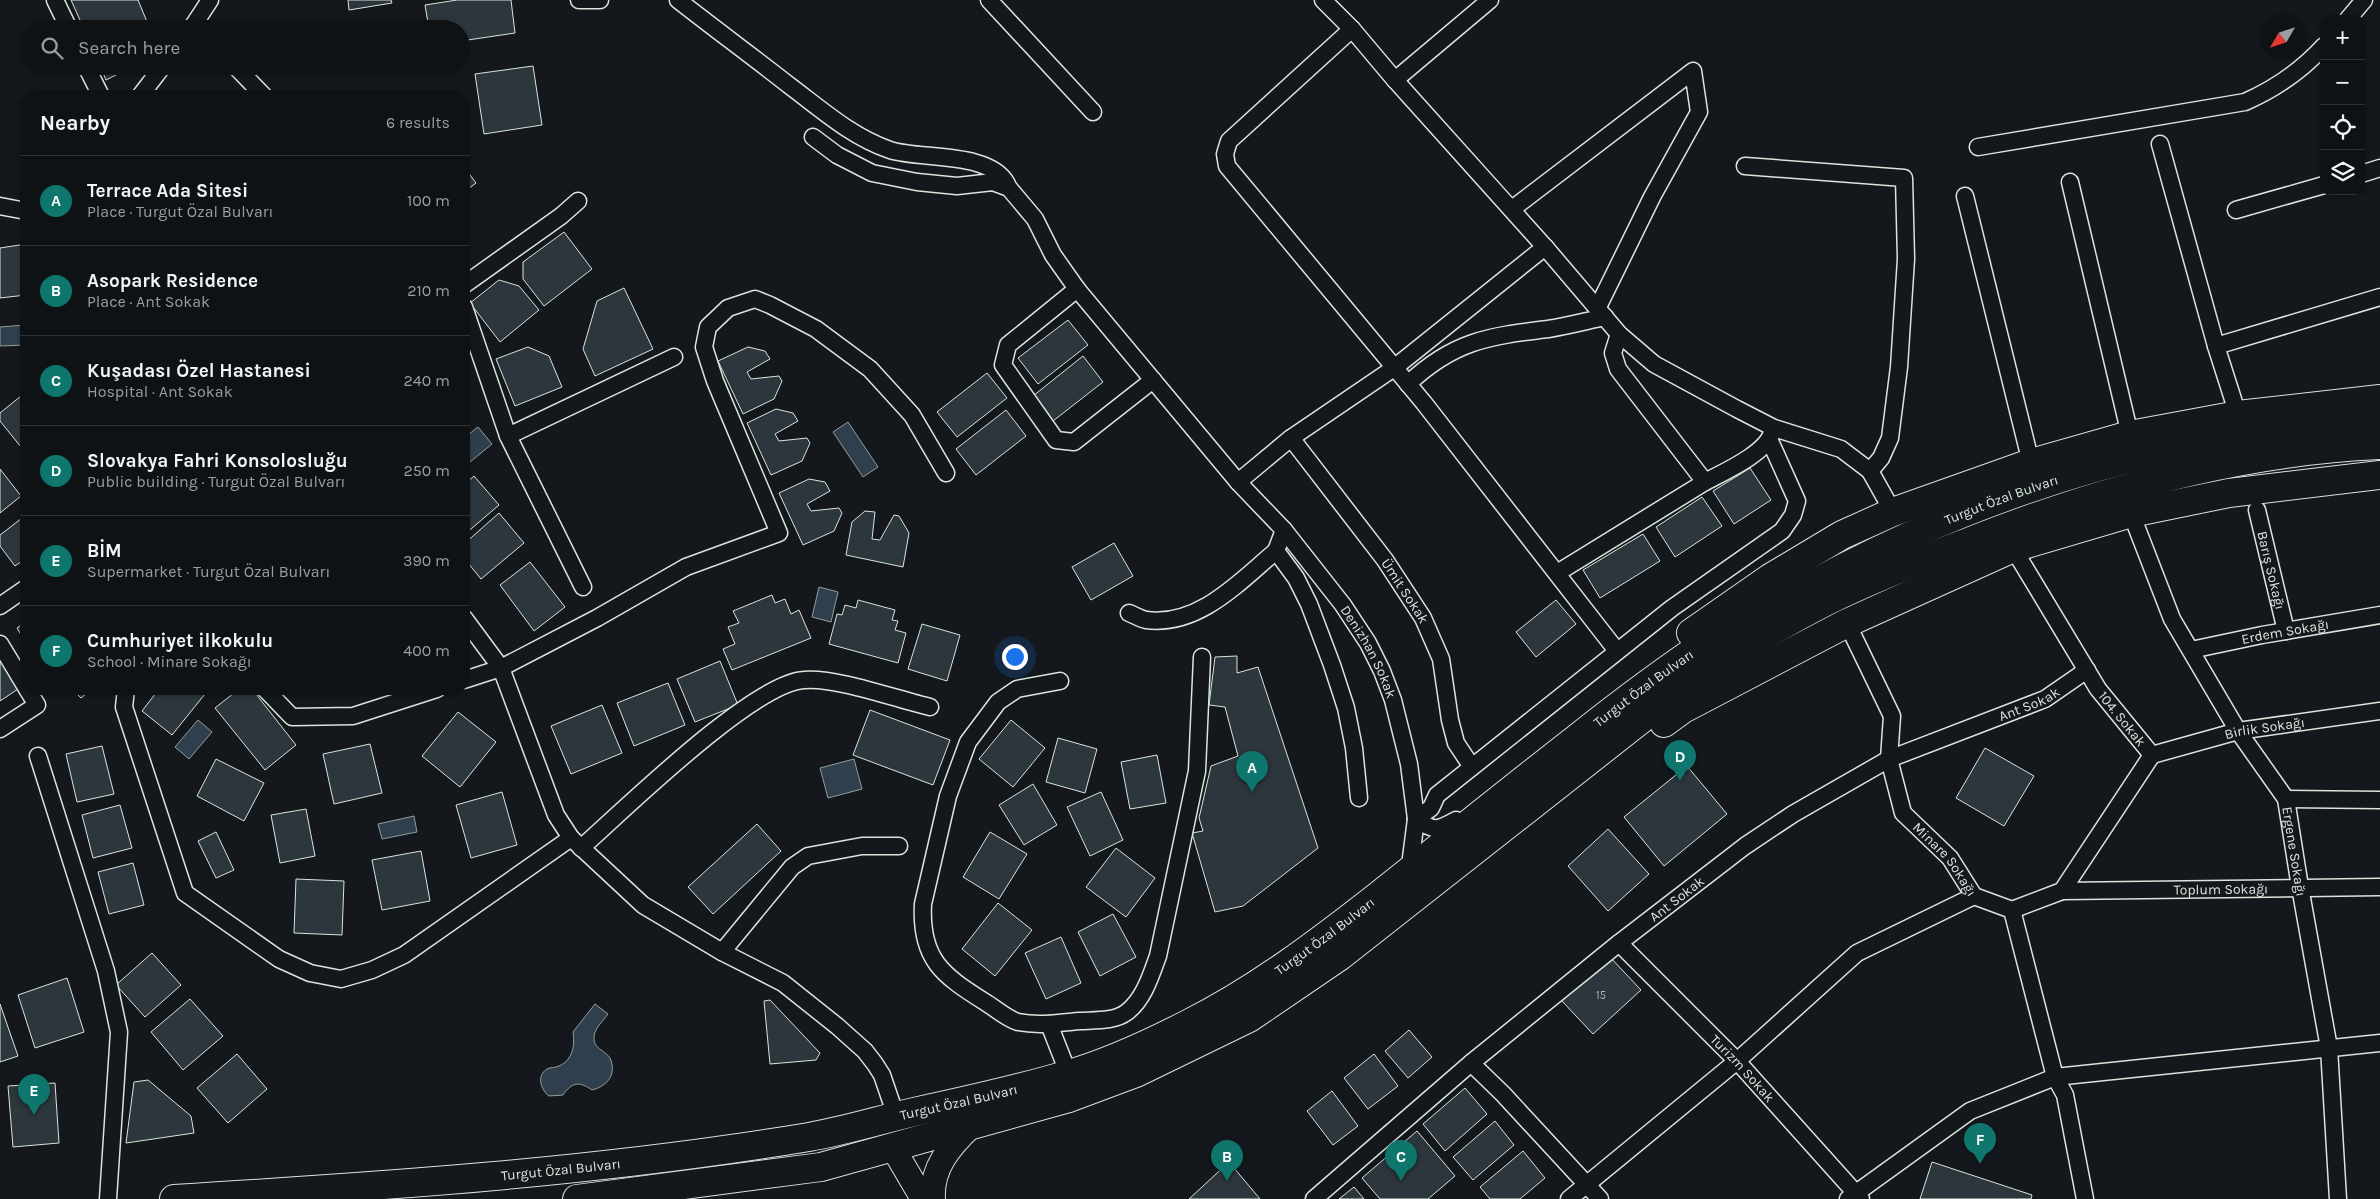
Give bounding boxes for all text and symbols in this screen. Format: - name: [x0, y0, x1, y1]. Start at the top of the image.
- north arrow: [2260, 15, 2305, 60]
- map controls: [2320, 15, 2365, 195]
- button: +: [2320, 15, 2365, 60]
- search box: [20, 20, 470, 75]
- icon: search: [38, 34, 66, 62]
- text: Search here: [78, 37, 180, 59]
- button: −: [2320, 60, 2365, 105]
- button: locate: [2320, 105, 2365, 150]
- text: Nearby: [40, 111, 110, 135]
- text: 6 results: [386, 113, 450, 132]
- button: layers: [2320, 150, 2365, 195]
- text: Terrace Ada Sitesi: [87, 180, 248, 202]
- text: A: [51, 191, 61, 210]
- text: 100 m: [407, 191, 450, 210]
- text: Place · Turgut Özal Bulvarı: [87, 202, 273, 221]
- text: Asopark Residence: [87, 270, 258, 292]
- text: B: [51, 281, 61, 300]
- text: 210 m: [407, 281, 450, 300]
- text: Place · Ant Sokak: [87, 292, 210, 311]
- text: Kuşadası Özel Hastanesi: [87, 360, 311, 382]
- text: C: [51, 371, 61, 390]
- text: 240 m: [404, 371, 450, 390]
- text: Hospital · Ant Sokak: [87, 382, 233, 401]
- text: Slovakya Fahri Konsolosluğu: [87, 450, 348, 472]
- text: D: [51, 461, 61, 480]
- text: 250 m: [403, 461, 450, 480]
- street label: Turgut Özal Bulvarı: [1942, 471, 2060, 528]
- text: Public building · Turgut Özal Bulvarı: [87, 472, 345, 491]
- street label: Barış Sokağı: [2254, 529, 2289, 611]
- text: BİM: [87, 540, 122, 562]
- text: E: [51, 551, 61, 570]
- text: 390 m: [403, 551, 450, 570]
- street label: Ümit Sokak: [1378, 555, 1433, 626]
- text: Supermarket · Turgut Özal Bulvarı: [87, 562, 330, 581]
- street label: Denizhan Sokak: [1337, 602, 1400, 701]
- street label: Erdem Sokağı: [2240, 615, 2330, 648]
- text: Cumhuriyet ilkokulu: [87, 630, 273, 652]
- text: F: [52, 641, 60, 660]
- text: 400 m: [403, 641, 450, 660]
- your location: [1002, 644, 1028, 670]
- street label: Turgut Özal Bulvarı: [1590, 645, 1697, 730]
- text: School · Minare Sokağı: [87, 652, 252, 671]
- street label: Ant Sokak: [1996, 683, 2063, 725]
- street label: 104. Sokak: [2095, 688, 2149, 750]
- street label: Birlik Sokağı: [2222, 713, 2306, 743]
- pin: D: [1664, 740, 1696, 781]
- pin: A: [1236, 751, 1268, 792]
- street label: Ergene Sokağı: [2279, 805, 2310, 898]
- street label: Minare Sokağı: [1909, 819, 1980, 899]
- street label: Ant Sokak: [1646, 872, 1708, 925]
- street label: Toplum Sokağı: [2174, 880, 2268, 898]
- street label: Turgut Özal Bulvarı: [1271, 893, 1378, 979]
- house number: 15: [1596, 989, 1606, 1002]
- street label: Turizm Sokak: [1707, 1031, 1778, 1106]
- pin: E: [18, 1074, 50, 1115]
- street label: Turgut Özal Bulvarı: [898, 1080, 1019, 1124]
- pin: F: [1964, 1123, 1996, 1164]
- pin: B: [1211, 1140, 1243, 1181]
- pin: C: [1385, 1140, 1417, 1181]
- street label: Turgut Özal Bulvarı: [500, 1155, 622, 1184]

